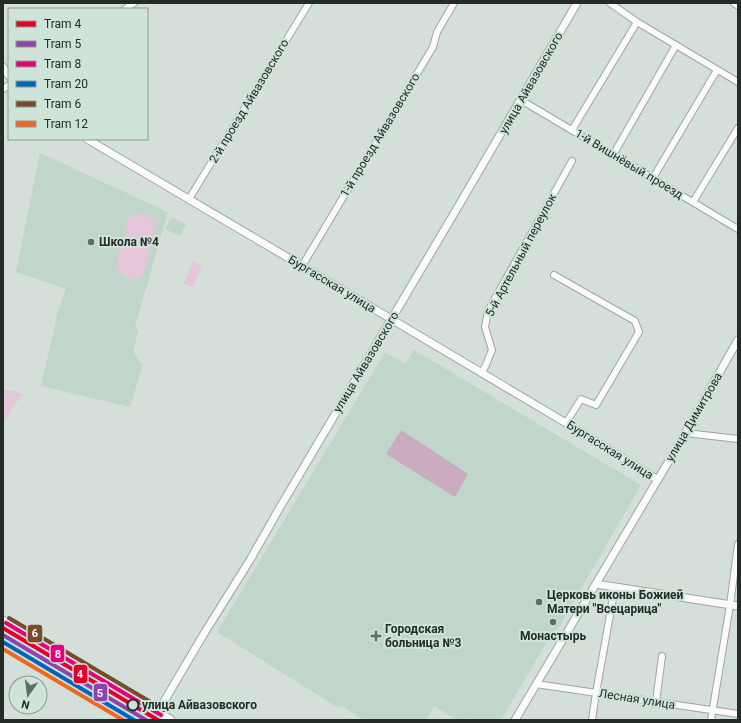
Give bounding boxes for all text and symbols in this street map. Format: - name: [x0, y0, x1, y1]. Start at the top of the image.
- legend: [8, 8, 148, 140]
- text: Tram 4: [44, 17, 82, 31]
- street label: улица Айвазовского: [496, 30, 566, 136]
- street label: 2-й проезд Айвазовского: [206, 36, 292, 166]
- text: Tram 5: [44, 37, 82, 51]
- text: Tram 8: [44, 57, 82, 71]
- street label: 1-й проезд Айвазовского: [337, 70, 423, 200]
- text: Tram 20: [44, 77, 88, 91]
- text: Tram 6: [44, 97, 82, 111]
- text: Tram 12: [44, 117, 88, 131]
- street label: 1-й Вишнёвый проезд: [572, 126, 686, 202]
- street label: 5-й Артельный переулок: [483, 191, 560, 319]
- place label: Школа №4: [99, 235, 159, 249]
- marker: Школа №4: [86, 237, 96, 247]
- street label: Бургасская улица: [286, 252, 378, 316]
- street label: улица Айвазовского: [330, 309, 402, 415]
- street label: улица Димитрова: [663, 370, 725, 464]
- street label: Бургасская улица: [564, 418, 656, 482]
- place label: Церковь иконы Божией Матери "Всецарица": [547, 588, 684, 616]
- marker: Церковь иконы Божией Матери "Всецарица": [534, 597, 544, 607]
- marker: Монастырь: [548, 617, 558, 627]
- place label: Городская больница №3: [385, 622, 461, 650]
- line badge: 6: [27, 624, 43, 643]
- text: 6: [32, 627, 38, 640]
- place label: Монастырь: [520, 629, 586, 643]
- marker: Городская больница №3: [370, 630, 382, 642]
- line badge: 8: [50, 644, 65, 663]
- text: 8: [55, 648, 61, 661]
- line badge: 4: [73, 664, 88, 684]
- text: 4: [77, 668, 84, 681]
- north arrow: [8, 675, 48, 715]
- line badge: 5: [93, 683, 108, 702]
- street label: Лесная улица: [598, 686, 676, 712]
- text: 5: [97, 687, 103, 700]
- text: N: [20, 697, 31, 711]
- marker: улица Айвазовского: [126, 698, 140, 712]
- place label: улица Айвазовского: [142, 698, 257, 712]

